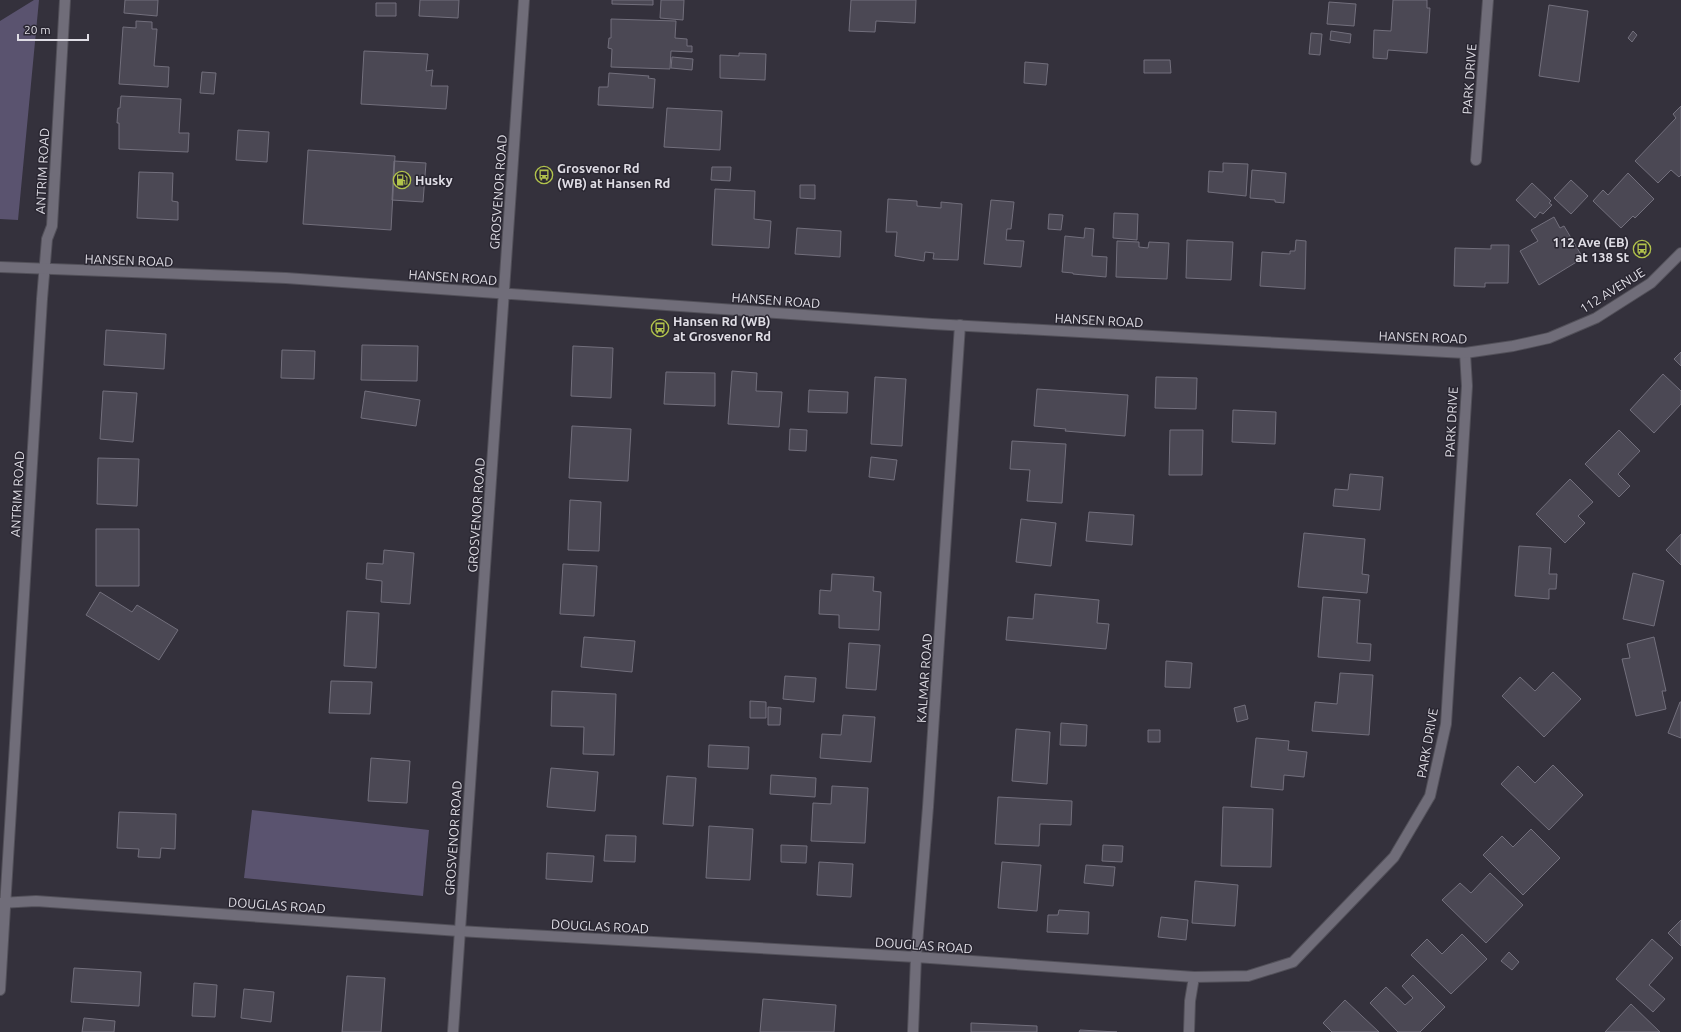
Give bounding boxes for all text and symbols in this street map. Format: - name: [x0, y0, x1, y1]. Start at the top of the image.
- scale bar: [18, 16, 88, 42]
- text: 20 m: [24, 23, 51, 36]
- street label: PARK DRIVE: [1460, 43, 1478, 115]
- street label: ANTRIM ROAD: [33, 128, 51, 214]
- street label: GROSVENOR ROAD: [487, 134, 509, 250]
- place label: Grosvenor Rd (WB) at Hansen Rd: [557, 161, 670, 191]
- bus stop icon: Grosvenor Rd (WB) at Hansen Rd: [534, 165, 554, 185]
- fuel station icon: Husky: [392, 170, 412, 190]
- place label: Husky: [415, 173, 453, 187]
- place label: 112 Ave (EB) at 138 St: [1553, 235, 1629, 264]
- bus stop icon: 112 Ave (EB) at 138 St: [1632, 239, 1652, 259]
- street label: HANSEN ROAD: [84, 251, 174, 269]
- street label: 112 AVENUE: [1577, 265, 1647, 315]
- street label: HANSEN ROAD: [408, 267, 498, 287]
- street label: HANSEN ROAD: [731, 290, 821, 310]
- street label: HANSEN ROAD: [1054, 311, 1144, 329]
- place label: Hansen Rd (WB) at Grosvenor Rd: [673, 314, 771, 343]
- bus stop icon: Hansen Rd (WB) at Grosvenor Rd: [650, 318, 670, 338]
- street label: HANSEN ROAD: [1378, 328, 1468, 346]
- street label: PARK DRIVE: [1442, 386, 1460, 458]
- street label: ANTRIM ROAD: [8, 451, 26, 537]
- street label: GROSVENOR ROAD: [465, 457, 487, 573]
- street label: KALMAR ROAD: [914, 633, 934, 723]
- street label: PARK DRIVE: [1414, 707, 1440, 779]
- street label: GROSVENOR ROAD: [442, 780, 464, 896]
- street label: DOUGLAS ROAD: [228, 895, 326, 915]
- street label: DOUGLAS ROAD: [551, 916, 649, 936]
- street label: DOUGLAS ROAD: [875, 935, 973, 955]

